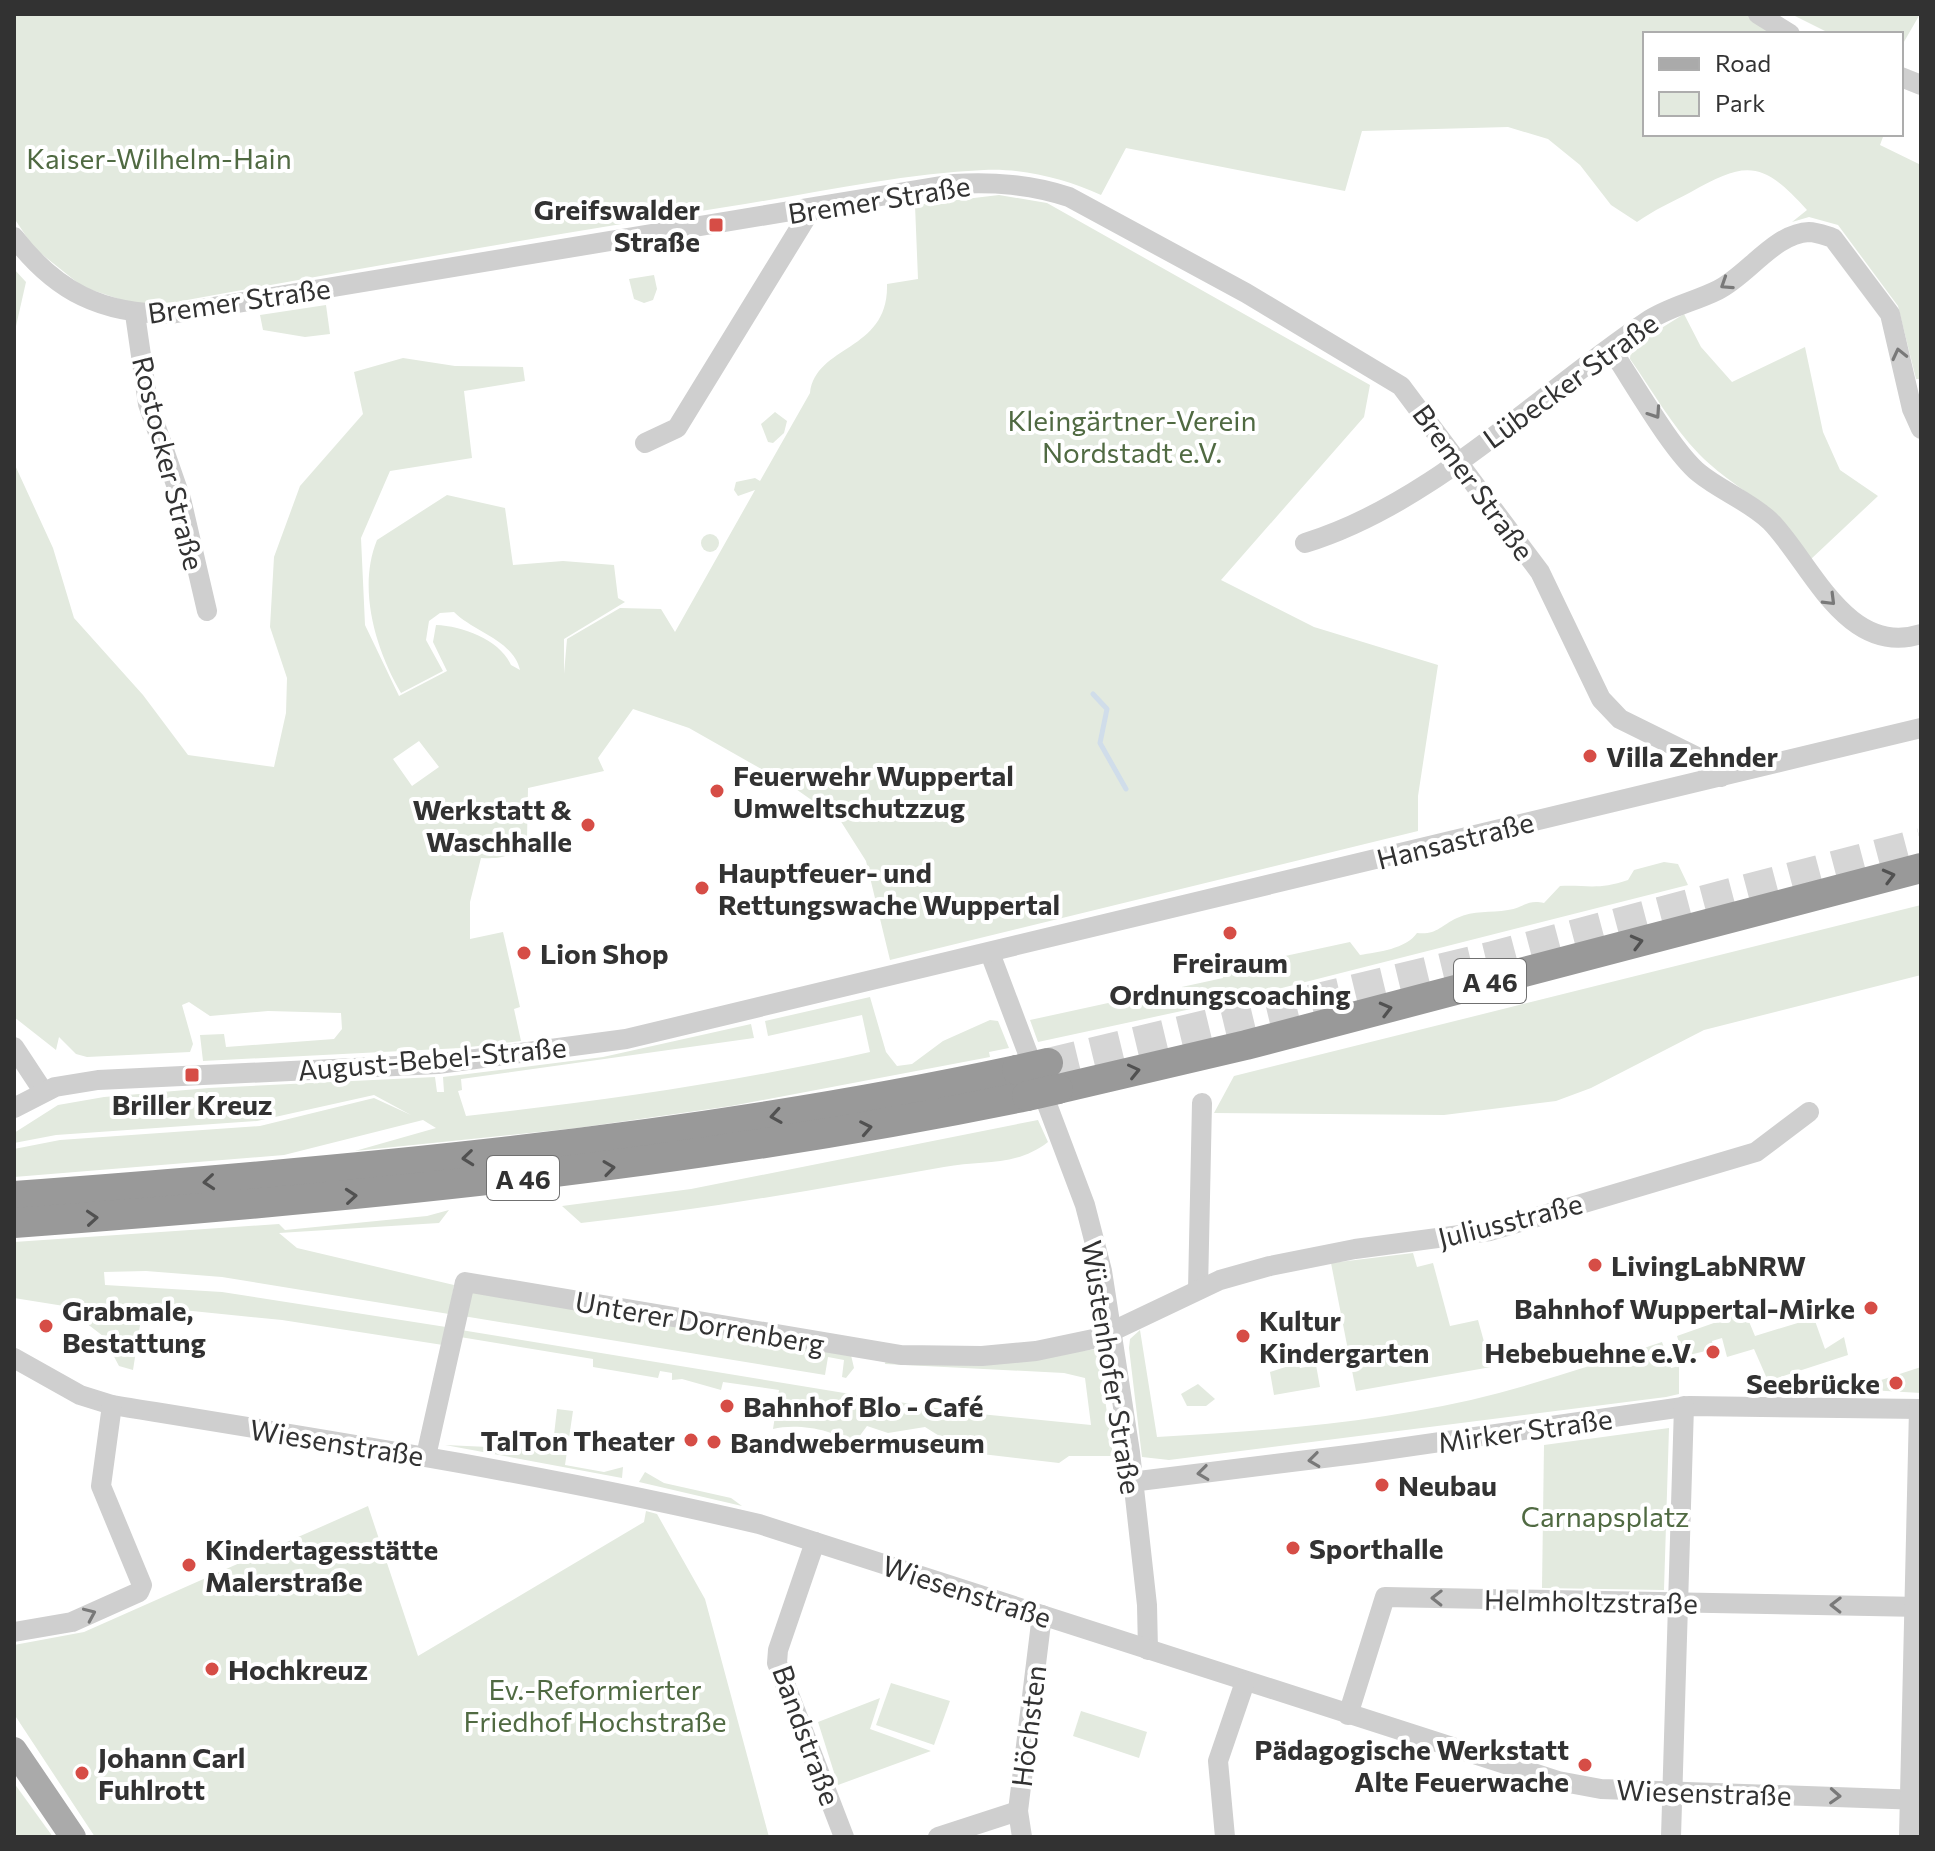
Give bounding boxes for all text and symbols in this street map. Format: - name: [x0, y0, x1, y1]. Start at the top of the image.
- legend: [1643, 32, 1903, 136]
- text: Road: [1715, 48, 1771, 77]
- text: Park: [1715, 88, 1765, 117]
- park label: Kaiser-Wilhelm-Hain: [26, 141, 292, 175]
- street label: Bremer Straße: [785, 168, 973, 230]
- place label: Greifswalder Straße: [534, 192, 700, 258]
- marker: Greifswalder Straße: [707, 216, 725, 234]
- street label: Bremer Straße: [145, 270, 333, 330]
- one-way arrow: [1720, 274, 1735, 289]
- street label: Lübecker Straße: [1476, 305, 1664, 455]
- one-way arrow: [1891, 348, 1908, 362]
- street label: Rostocker Straße: [126, 352, 212, 574]
- street label: Bremer Straße: [1406, 397, 1542, 567]
- park label: Kleingärtner-Verein Nordstadt e.V.: [1007, 403, 1257, 469]
- one-way arrow: [1645, 404, 1660, 418]
- one-way arrow: [1820, 591, 1835, 605]
- place label: Villa Zehnder: [1606, 739, 1779, 773]
- marker: Villa Zehnder: [1581, 747, 1599, 765]
- place label: Feuerwehr Wuppertal Umweltschutzzug: [733, 758, 1014, 824]
- marker: Feuerwehr Wuppertal Umweltschutzzug: [708, 782, 726, 800]
- place label: Werkstatt & Waschhalle: [412, 792, 573, 858]
- street label: Hansastraße: [1373, 804, 1537, 876]
- marker: Werkstatt & Waschhalle: [579, 816, 597, 834]
- place label: Hauptfeuer- und Rettungswache Wuppertal: [718, 855, 1060, 921]
- one-way arrow: [1881, 869, 1895, 885]
- marker: Hauptfeuer- und Rettungswache Wuppertal: [693, 879, 711, 897]
- marker: Freiraum Ordnungscoaching: [1221, 924, 1239, 942]
- one-way arrow: [1630, 935, 1644, 952]
- place label: Lion Shop: [540, 936, 669, 970]
- marker: Lion Shop: [515, 944, 533, 962]
- place label: Freiraum Ordnungscoaching: [1109, 945, 1351, 1011]
- road number: A 46: [1454, 959, 1526, 1003]
- one-way arrow: [1378, 1001, 1392, 1018]
- street label: August-Bebel-Straße: [296, 1029, 568, 1087]
- one-way arrow: [1126, 1063, 1140, 1080]
- marker: Briller Kreuz: [183, 1066, 201, 1084]
- place label: Briller Kreuz: [112, 1087, 272, 1121]
- one-way arrow: [769, 1107, 782, 1124]
- one-way arrow: [859, 1120, 873, 1137]
- one-way arrow: [461, 1149, 474, 1166]
- road number: A 46: [487, 1156, 559, 1200]
- one-way arrow: [602, 1160, 616, 1177]
- one-way arrow: [202, 1173, 215, 1190]
- street label: Juliusstraße: [1434, 1186, 1586, 1254]
- one-way arrow: [345, 1188, 358, 1205]
- one-way arrow: [86, 1209, 99, 1226]
- street label: Wüstenhofer Straße: [1075, 1238, 1149, 1496]
- place label: LivingLabNRW: [1611, 1248, 1806, 1282]
- marker: LivingLabNRW: [1586, 1256, 1604, 1274]
- street label: Unterer Dorrenberg: [573, 1283, 827, 1361]
- place label: Bahnhof Wuppertal-Mirke: [1514, 1291, 1855, 1325]
- place label: Grabmale, Bestattung: [62, 1293, 206, 1359]
- marker: Bahnhof Wuppertal-Mirke: [1862, 1299, 1880, 1317]
- place label: Kultur Kindergarten: [1259, 1303, 1429, 1369]
- marker: Grabmale, Bestattung: [37, 1317, 55, 1335]
- marker: Kultur Kindergarten: [1234, 1327, 1252, 1345]
- place label: Hebebuehne e.V.: [1484, 1335, 1697, 1369]
- marker: Hebebuehne e.V.: [1704, 1343, 1722, 1361]
- place label: Seebrücke: [1746, 1366, 1880, 1400]
- marker: Seebrücke: [1887, 1374, 1905, 1392]
- place label: Bahnhof Blo - Café: [743, 1389, 983, 1423]
- marker: Bahnhof Blo - Café: [718, 1397, 736, 1415]
- street label: Mirker Straße: [1436, 1401, 1614, 1459]
- street label: Wiesenstraße: [248, 1411, 426, 1473]
- place label: TalTon Theater: [480, 1423, 675, 1457]
- place label: Bandwebermuseum: [730, 1425, 985, 1459]
- marker: TalTon Theater: [682, 1431, 700, 1449]
- marker: Bandwebermuseum: [705, 1433, 723, 1451]
- one-way arrow: [1307, 1451, 1321, 1468]
- one-way arrow: [1196, 1465, 1209, 1482]
- place label: Neubau: [1398, 1468, 1497, 1502]
- marker: Neubau: [1373, 1476, 1391, 1494]
- park label: Carnapsplatz: [1521, 1499, 1689, 1533]
- place label: Sporthalle: [1309, 1531, 1443, 1565]
- place label: Kindertagesstätte Malerstraße: [205, 1532, 438, 1598]
- marker: Sporthalle: [1284, 1539, 1302, 1557]
- street label: Wiesenstraße: [878, 1548, 1056, 1634]
- marker: Kindertagesstätte Malerstraße: [180, 1556, 198, 1574]
- street label: Helmholtzstraße: [1484, 1582, 1698, 1620]
- one-way arrow: [1430, 1589, 1443, 1607]
- one-way arrow: [1829, 1596, 1842, 1614]
- one-way arrow: [81, 1608, 96, 1624]
- place label: Hochkreuz: [228, 1652, 368, 1686]
- marker: Hochkreuz: [203, 1660, 221, 1678]
- street label: Bandstraße: [766, 1660, 848, 1810]
- street label: Höchsten: [1004, 1663, 1052, 1789]
- park label: Ev.-Reformierter Friedhof Hochstraße: [463, 1672, 727, 1738]
- place label: Pädagogische Werkstatt Alte Feuerwache: [1254, 1732, 1569, 1798]
- place label: Johann Carl Fuhlrott: [98, 1740, 245, 1806]
- marker: Pädagogische Werkstatt Alte Feuerwache: [1576, 1756, 1594, 1774]
- marker: Johann Carl Fuhlrott: [73, 1764, 91, 1782]
- street label: Wiesenstraße: [1616, 1772, 1792, 1812]
- one-way arrow: [1829, 1788, 1842, 1805]

